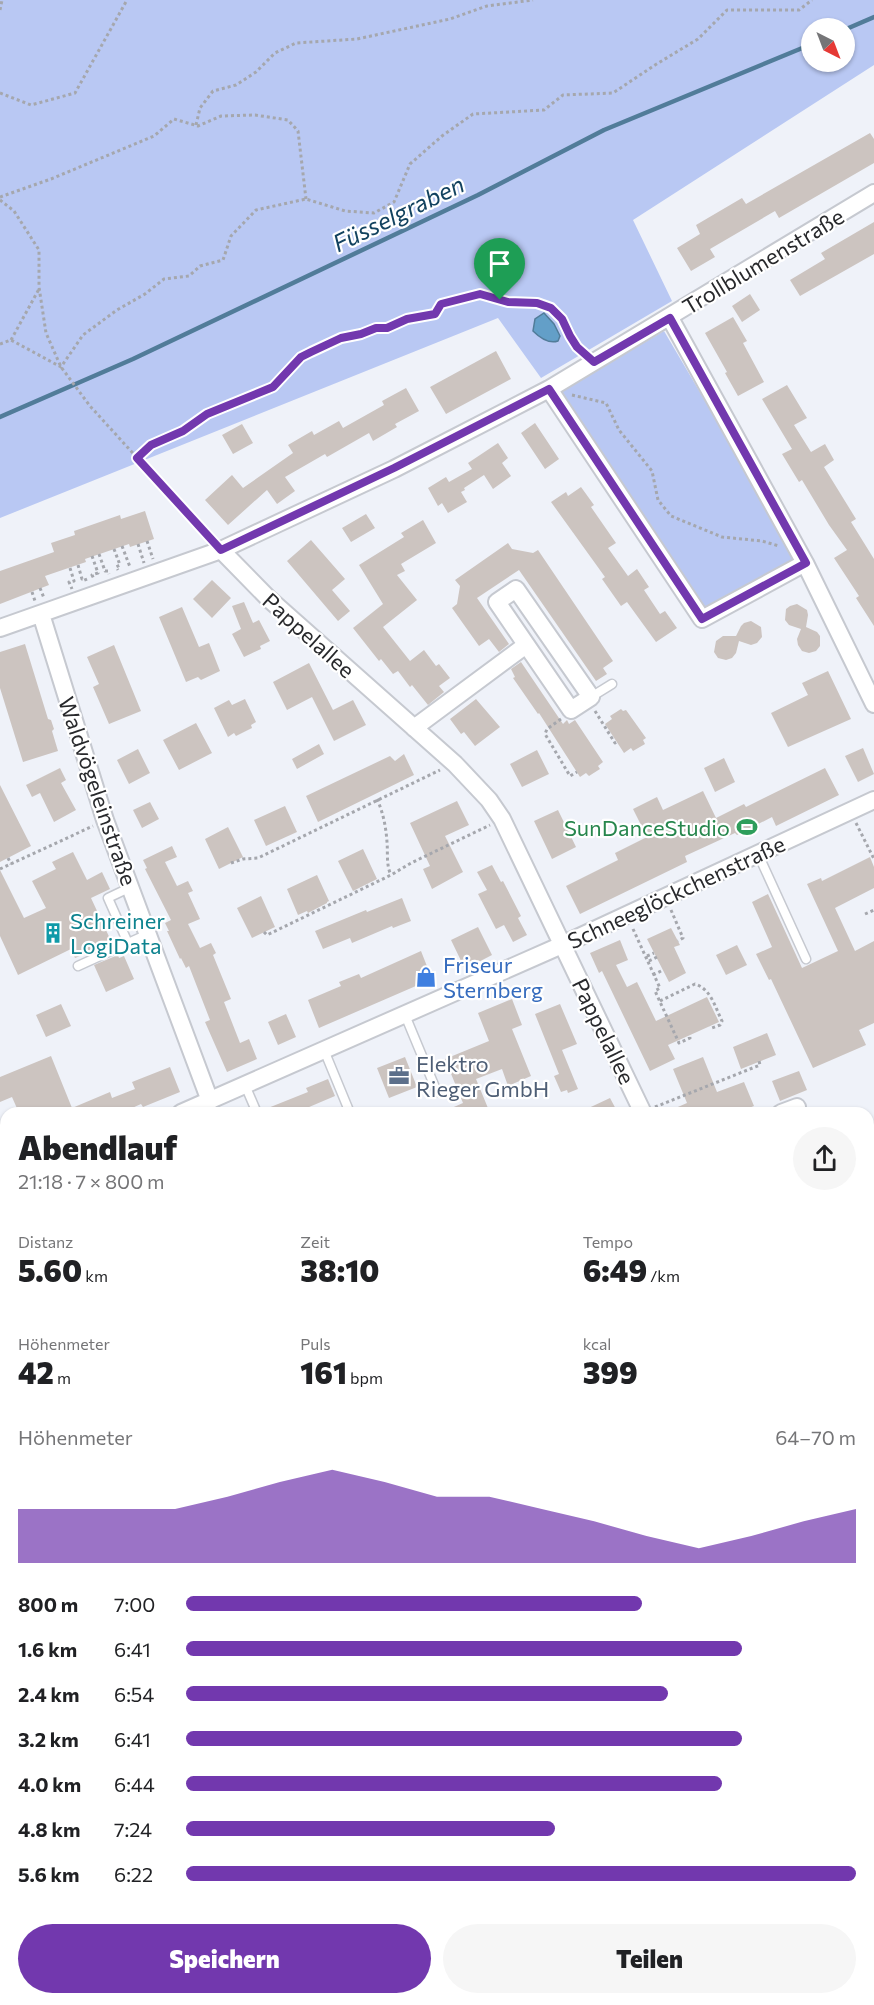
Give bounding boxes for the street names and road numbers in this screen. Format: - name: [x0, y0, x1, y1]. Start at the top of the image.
- street label: Trollblumenstraße: [677, 202, 849, 320]
- street label: Pappelallee: [257, 587, 361, 683]
- street label: Waldvögeleinstraße: [53, 693, 143, 889]
- street label: Schneeglöckchenstraße: [563, 830, 789, 954]
- street label: Pappelallee: [567, 974, 641, 1088]

